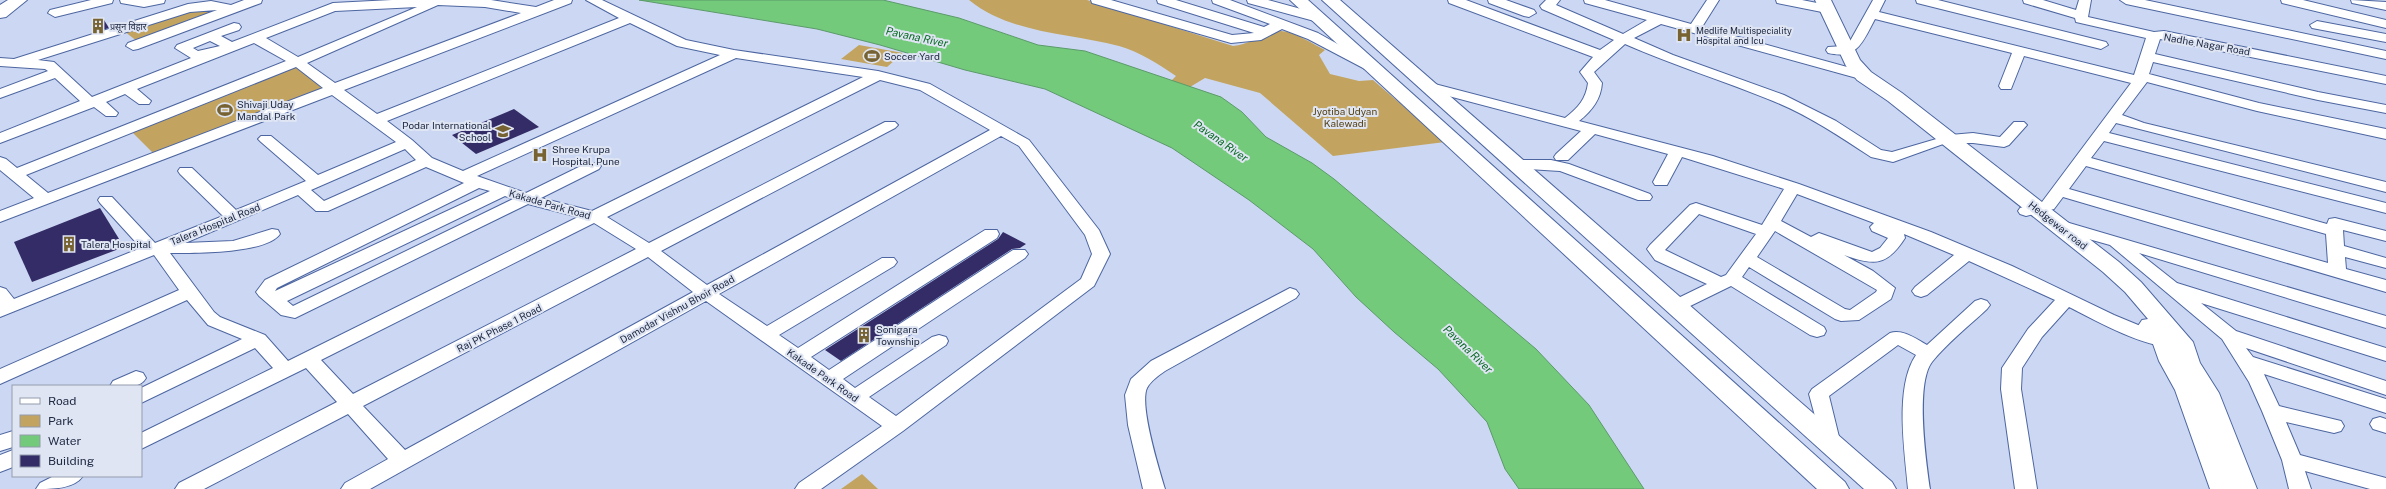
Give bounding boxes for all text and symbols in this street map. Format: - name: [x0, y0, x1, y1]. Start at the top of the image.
- building icon: प्रसून विहार: [89, 17, 107, 35]
- place label: प्रसून विहार: [110, 21, 147, 33]
- water label: Pavana River: [885, 25, 950, 50]
- place label: Medlife Multispeciality Hospital and Icu: [1696, 25, 1792, 46]
- hospital icon: Medlife Multispeciality Hospital and Icu: [1675, 26, 1693, 44]
- street label: Nadhe Nagar Road: [2163, 30, 2251, 58]
- sports icon: Soccer Yard: [863, 47, 881, 65]
- place label: Soccer Yard: [884, 50, 940, 62]
- place label: Shivaji Uday Mandal Park: [237, 98, 296, 122]
- sports icon: Shivaji Uday Mandal Park: [216, 101, 234, 119]
- park label: Jyotiba Udyan Kalewadi: [1313, 105, 1377, 129]
- water label: Pavana River: [1192, 118, 1251, 164]
- place label: Podar International School: [402, 119, 491, 143]
- school or university icon: Podar International School: [494, 122, 512, 140]
- place label: Shree Krupa Hospital, Pune: [552, 143, 620, 167]
- hospital icon: Shree Krupa Hospital, Pune: [531, 146, 549, 164]
- street label: Kakade Park Road: [508, 187, 592, 221]
- street label: Hedgewar road: [2026, 198, 2090, 252]
- street label: Talera Hospital Road: [168, 200, 262, 248]
- building icon: Talera Hospital: [60, 235, 78, 253]
- place label: Talera Hospital: [81, 238, 151, 250]
- street label: Damodar Vishnu Bhoir Road: [618, 272, 736, 346]
- street label: Raj PK Phase 1 Road: [455, 301, 544, 355]
- place label: Sonigara Township: [876, 323, 920, 347]
- water label: Pavana River: [1441, 323, 1495, 376]
- building icon: Sonigara Township: [855, 326, 873, 344]
- street label: Kakade Park Road: [785, 346, 861, 404]
- legend: [12, 385, 142, 477]
- text: Road: [48, 394, 76, 408]
- text: Park: [48, 414, 74, 428]
- text: Water: [48, 434, 82, 448]
- text: Building: [48, 454, 94, 468]

